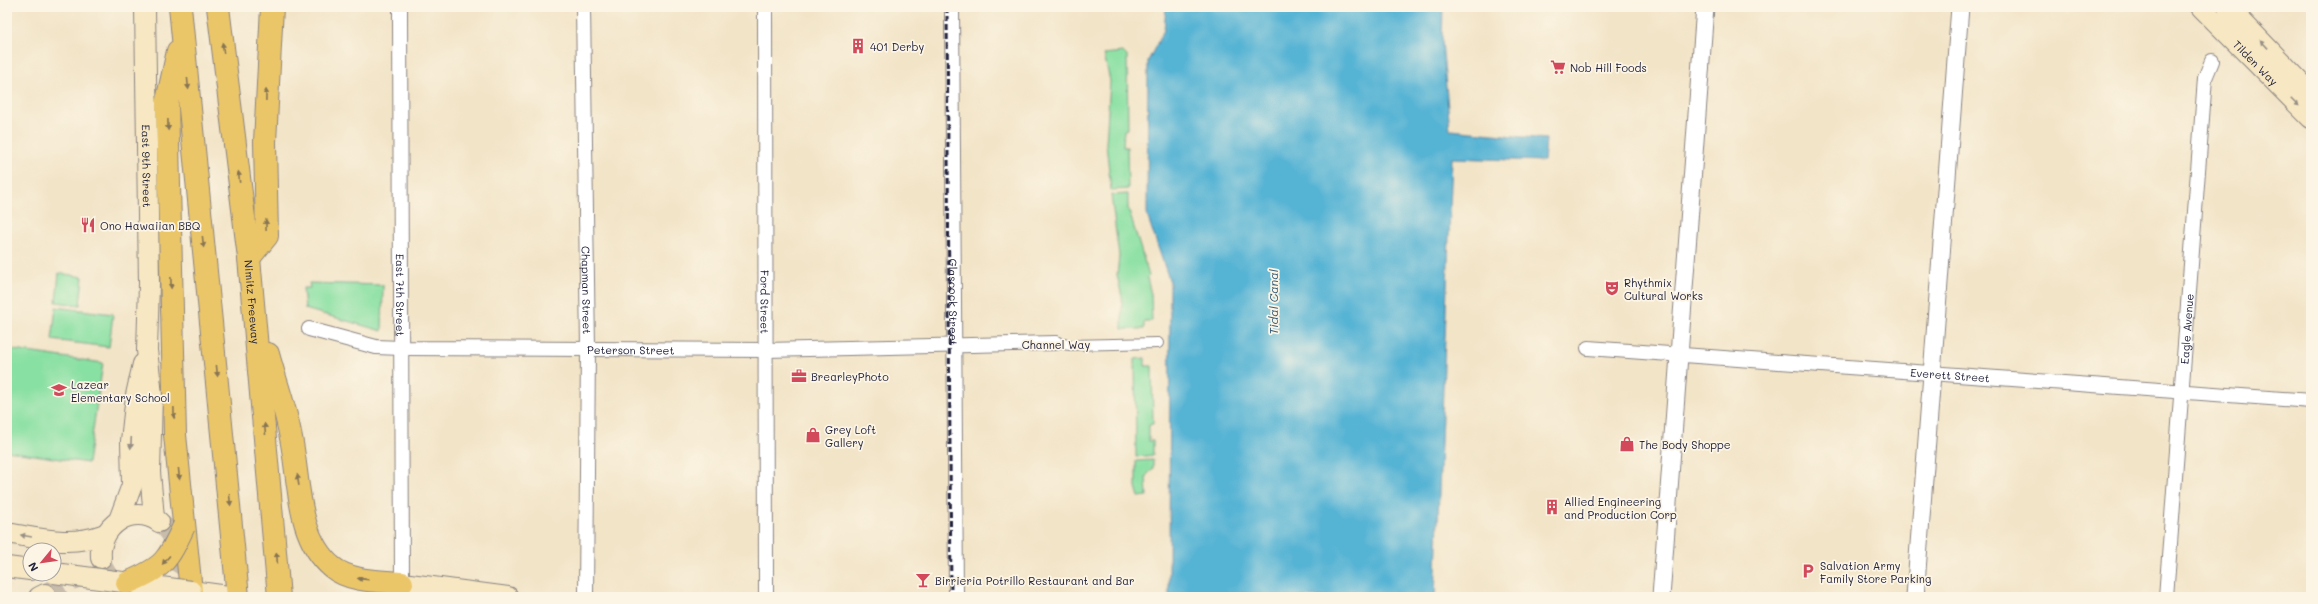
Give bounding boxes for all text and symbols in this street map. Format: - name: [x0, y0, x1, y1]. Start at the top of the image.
- building icon: 401 Derby: [849, 37, 867, 55]
- street label: Tilden Way: [2230, 37, 2282, 88]
- place label: 401 Derby: [870, 39, 925, 54]
- one-way arrow: [2260, 40, 2269, 49]
- one-way arrow: [220, 42, 226, 54]
- supermarket icon: Nob Hill Foods: [1549, 58, 1567, 76]
- place label: Nob Hill Foods: [1570, 60, 1647, 75]
- one-way arrow: [184, 78, 191, 91]
- one-way arrow: [263, 88, 269, 101]
- one-way arrow: [2290, 97, 2300, 107]
- one-way arrow: [165, 119, 171, 132]
- street label: East 9th Street: [139, 124, 155, 208]
- one-way arrow: [236, 171, 242, 183]
- restaurant icon: Ono Hawaiian BBQ: [79, 216, 97, 234]
- place label: Ono Hawaiian BBQ: [100, 218, 200, 233]
- one-way arrow: [263, 219, 270, 231]
- one-way arrow: [200, 236, 207, 248]
- street label: Chapman Street: [579, 246, 595, 334]
- street label: East 7th Street: [393, 254, 409, 337]
- street label: Glascock Street: [946, 258, 962, 346]
- street label: Nimitz Freeway: [242, 259, 264, 345]
- water label: Tidal Canal: [1265, 269, 1281, 335]
- street label: Ford Street: [758, 270, 773, 334]
- place label: Rhythmix Cultural Works: [1624, 275, 1703, 303]
- one-way arrow: [168, 277, 174, 290]
- theatre icon: Rhythmix Cultural Works: [1603, 279, 1621, 297]
- street label: Eagle Avenue: [2176, 293, 2196, 365]
- street label: Channel Way: [1022, 337, 1090, 352]
- street label: Peterson Street: [587, 342, 674, 357]
- street label: Everett Street: [1910, 364, 1990, 385]
- one-way arrow: [213, 365, 220, 377]
- office icon: BrearleyPhoto: [790, 367, 808, 385]
- place label: BrearleyPhoto: [811, 369, 889, 384]
- place label: Lazear Elementary School: [71, 377, 170, 405]
- school or university icon: Lazear Elementary School: [50, 381, 68, 399]
- one-way arrow: [171, 407, 177, 420]
- place label: Grey Loft Gallery: [825, 422, 876, 450]
- one-way arrow: [262, 423, 268, 435]
- shop icon: Grey Loft Gallery: [804, 426, 822, 444]
- shop icon: The Body Shoppe: [1618, 435, 1636, 453]
- one-way arrow: [128, 437, 135, 449]
- place label: The Body Shoppe: [1639, 437, 1731, 452]
- one-way arrow: [175, 468, 182, 480]
- one-way arrow: [295, 474, 301, 486]
- one-way arrow: [226, 494, 233, 506]
- place label: Allied Engineering and Production Corp: [1564, 494, 1677, 522]
- building icon: Allied Engineering and Production Corp: [1543, 498, 1561, 516]
- one-way arrow: [20, 533, 32, 539]
- north arrow: [22, 542, 62, 582]
- one-way arrow: [273, 552, 280, 564]
- one-way arrow: [161, 555, 170, 565]
- place label: Salvation Army Family Store Parking: [1820, 558, 1931, 586]
- text: N: [24, 560, 41, 574]
- parking icon: Salvation Army Family Store Parking: [1799, 562, 1817, 580]
- bar icon: Birrieria Potrillo Restaurant and Bar: [914, 571, 932, 589]
- place label: Birrieria Potrillo Restaurant and Bar: [935, 573, 1135, 588]
- one-way arrow: [357, 576, 369, 582]

